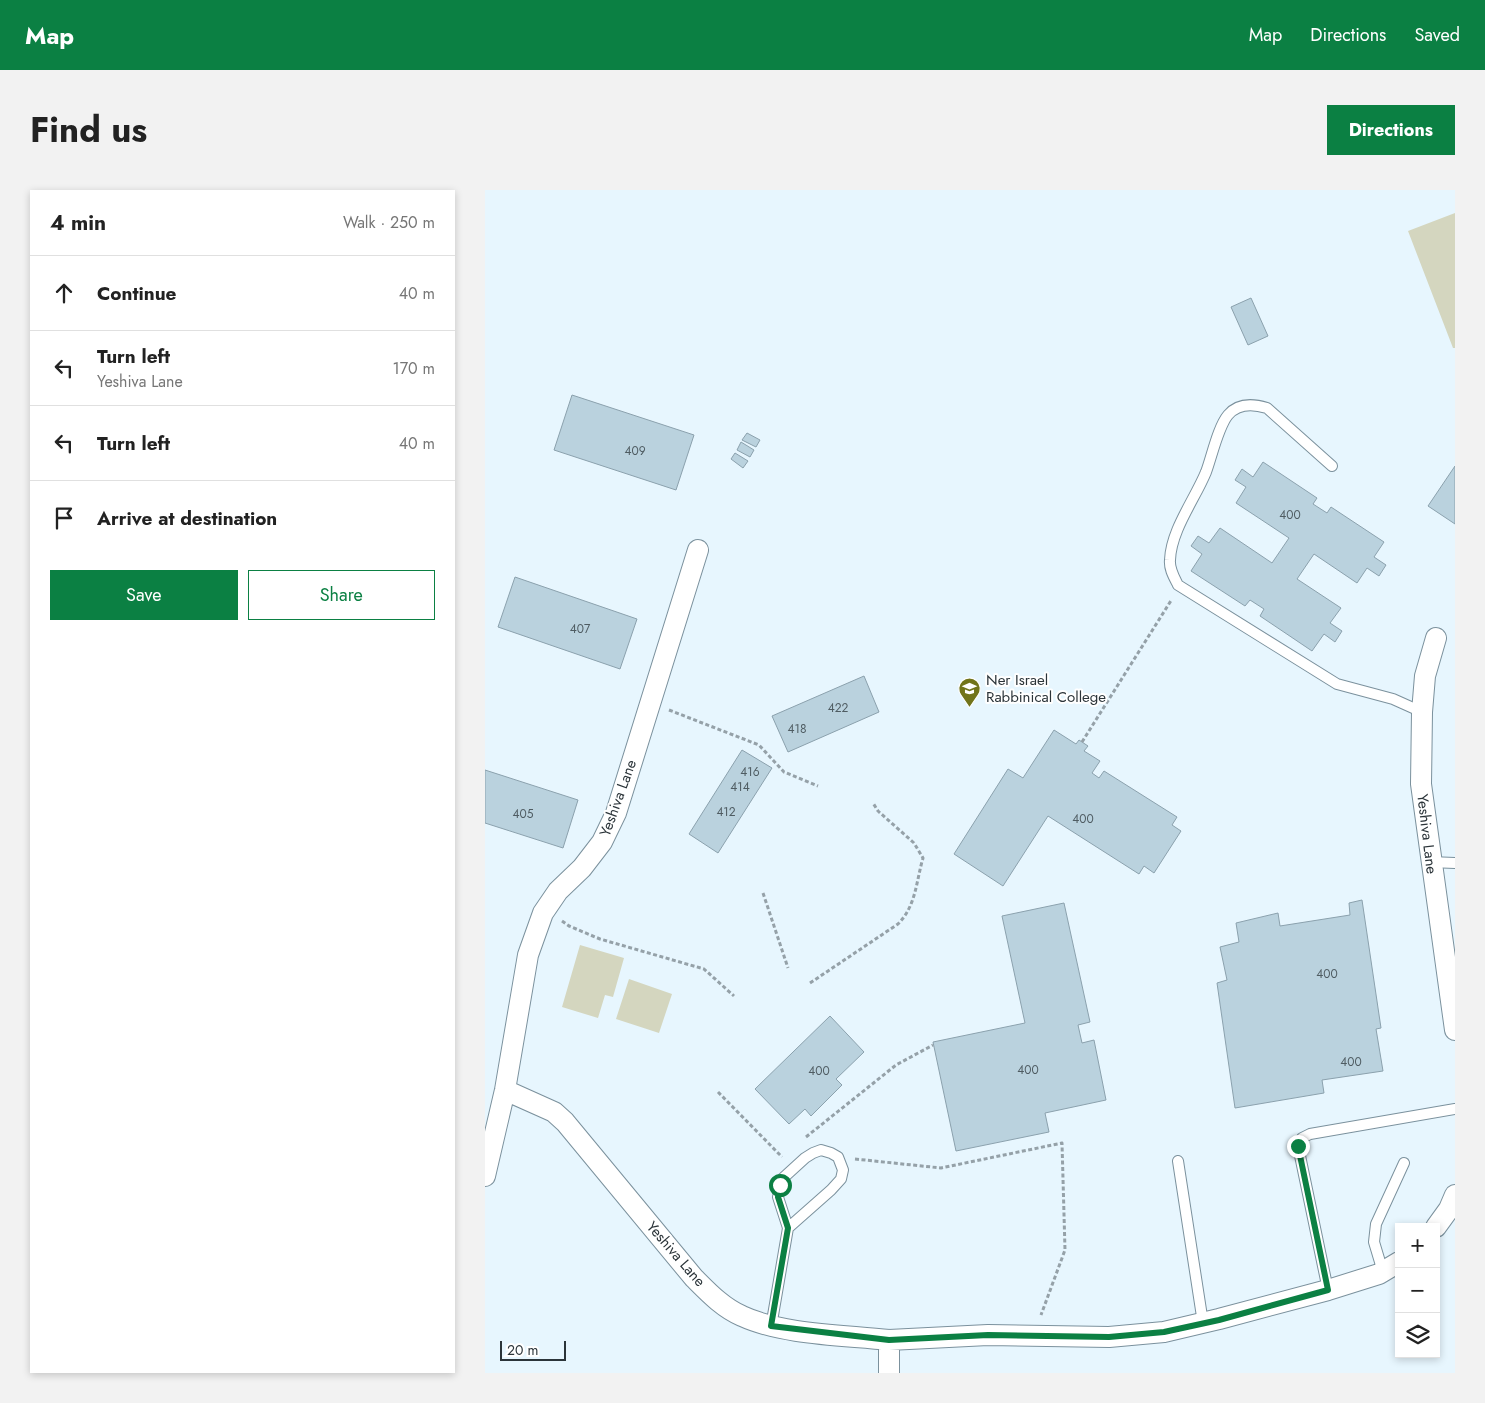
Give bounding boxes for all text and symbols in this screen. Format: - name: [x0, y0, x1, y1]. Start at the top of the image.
- text: Map: [25, 18, 74, 53]
- text: Map: [1249, 22, 1282, 48]
- text: Directions: [1310, 22, 1386, 48]
- text: Saved: [1414, 22, 1460, 48]
- text: Find us: [30, 105, 147, 155]
- button: Directions: [1327, 105, 1455, 155]
- text: 4 min: [50, 208, 106, 238]
- text: Walk · 250 m: [343, 211, 435, 234]
- icon: ahead: [50, 279, 78, 307]
- text: Continue: [97, 280, 176, 307]
- text: 40 m: [399, 282, 435, 305]
- text: Turn left: [97, 343, 170, 370]
- icon: left: [50, 354, 78, 382]
- text: 170 m: [393, 357, 435, 380]
- text: Yeshiva Lane: [97, 370, 183, 393]
- icon: left: [50, 429, 78, 457]
- text: Turn left: [97, 430, 170, 457]
- text: 40 m: [399, 432, 435, 455]
- house number: 409: [624, 442, 646, 460]
- icon: arrive: [50, 504, 78, 532]
- text: Arrive at destination: [97, 505, 277, 532]
- house number: 400: [1279, 506, 1301, 524]
- button: Save: [50, 570, 238, 620]
- button: Share: [248, 570, 435, 620]
- house number: 407: [570, 620, 591, 638]
- place label: Ner Israel Rabbinical College: [986, 669, 1106, 708]
- school or university icon: Ner Israel Rabbinical College: [958, 677, 982, 708]
- house number: 422: [828, 699, 848, 717]
- house number: 418: [788, 720, 806, 738]
- street label: Yeshiva Lane: [594, 756, 642, 840]
- house number: 416: [740, 763, 760, 781]
- house number: 414: [730, 778, 750, 796]
- street label: Yeshiva Lane: [1411, 793, 1443, 875]
- house number: 412: [716, 803, 736, 821]
- house number: 405: [513, 805, 534, 823]
- house number: 400: [1072, 810, 1094, 828]
- house number: 400: [1316, 965, 1338, 983]
- house number: 400: [1340, 1053, 1362, 1071]
- house number: 400: [1017, 1061, 1039, 1079]
- house number: 400: [808, 1062, 830, 1080]
- route end: [1287, 1135, 1310, 1158]
- route start: [769, 1174, 792, 1197]
- street label: Yeshiva Lane: [641, 1216, 711, 1292]
- map controls: [1395, 1223, 1440, 1358]
- button: +: [1395, 1223, 1440, 1268]
- button: −: [1395, 1268, 1440, 1313]
- button: layers: [1395, 1313, 1440, 1358]
- scale bar: [500, 1338, 566, 1361]
- text: 20 m: [507, 1340, 539, 1360]

